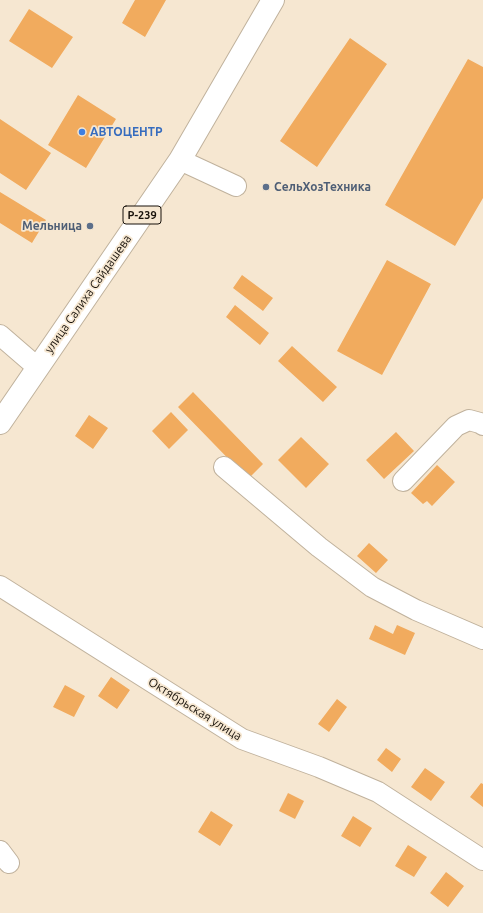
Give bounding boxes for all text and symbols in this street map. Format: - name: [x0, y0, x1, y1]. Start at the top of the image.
- place label: АВТОЦЕНТР: [90, 125, 163, 139]
- marker: АВТОЦЕНТР: [77, 127, 87, 137]
- place label: СельХозТехника: [274, 180, 371, 194]
- marker: СельХозТехника: [261, 182, 271, 192]
- road number: Р-239: [123, 206, 161, 224]
- place label: Мельница: [22, 219, 82, 233]
- marker: Мельница: [85, 221, 95, 231]
- street label: улица Салиха Сайдашева: [42, 232, 134, 356]
- street label: Октябрьская улица: [146, 674, 244, 744]

